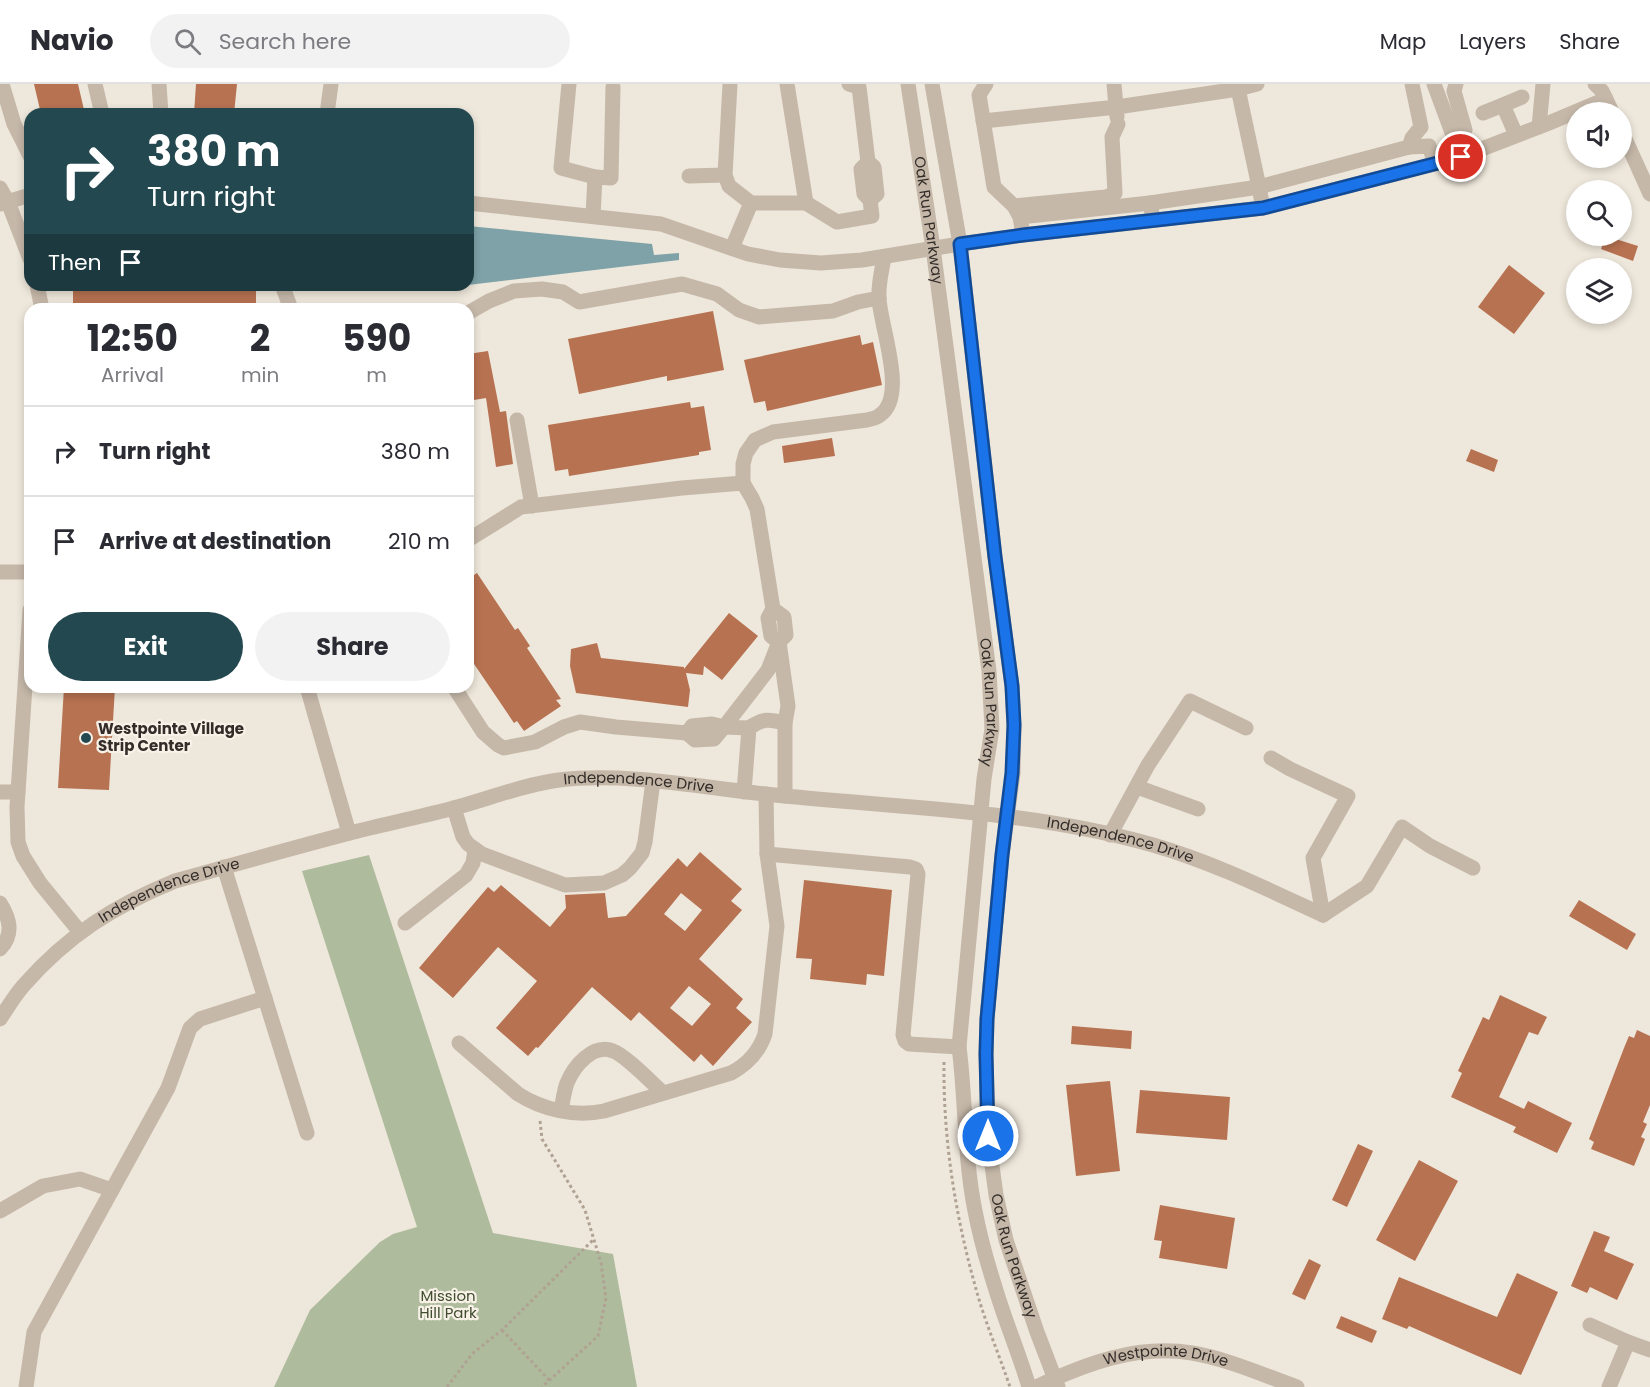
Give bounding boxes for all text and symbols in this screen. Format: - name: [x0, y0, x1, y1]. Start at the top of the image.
- search box: [150, 14, 570, 68]
- text: Navio: [30, 21, 114, 60]
- icon: search: [171, 25, 204, 58]
- text: Search here: [219, 26, 351, 57]
- text: Map: [1380, 27, 1426, 56]
- text: Layers: [1459, 27, 1526, 56]
- text: Share: [1559, 27, 1620, 56]
- map controls: [1566, 102, 1632, 324]
- button: sound: [1566, 102, 1632, 168]
- text: 380 m: [147, 122, 280, 181]
- pin: [1435, 131, 1486, 182]
- icon: right: [48, 132, 126, 210]
- icon: arrive: [1444, 140, 1477, 173]
- street label: Oak Run Parkway: [909, 155, 949, 286]
- text: Turn right: [147, 178, 276, 215]
- button: search: [1566, 180, 1632, 246]
- icon: arrive: [114, 246, 147, 279]
- text: Then: [48, 247, 102, 278]
- button: layers: [1566, 258, 1632, 324]
- text: 12:50: [87, 313, 178, 364]
- text: 2: [250, 313, 270, 364]
- text: 590: [342, 313, 411, 364]
- text: Arrival: [101, 361, 164, 389]
- text: min: [241, 361, 279, 389]
- text: m: [366, 361, 387, 389]
- icon: right: [48, 435, 81, 468]
- text: Turn right: [99, 436, 210, 467]
- text: 380 m: [381, 436, 450, 467]
- icon: arrive: [48, 525, 81, 558]
- text: Arrive at destination: [99, 526, 331, 557]
- text: 210 m: [388, 526, 450, 557]
- button: Exit: [48, 612, 243, 681]
- button: Share: [255, 612, 450, 681]
- street label: Oak Run Parkway: [975, 637, 1003, 769]
- place label: Westpointe Village Strip Center: [98, 718, 244, 756]
- marker: Westpointe Village Strip Center: [79, 731, 93, 745]
- street label: Independence Drive: [562, 767, 715, 798]
- street label: Independence Drive: [1046, 811, 1197, 868]
- street label: Independence Drive: [94, 852, 242, 928]
- position arrow: [956, 1104, 1020, 1168]
- street label: Oak Run Parkway: [986, 1192, 1043, 1321]
- park label: Mission Hill Park: [419, 1285, 477, 1323]
- street label: Westpointe Drive: [1101, 1340, 1231, 1371]

